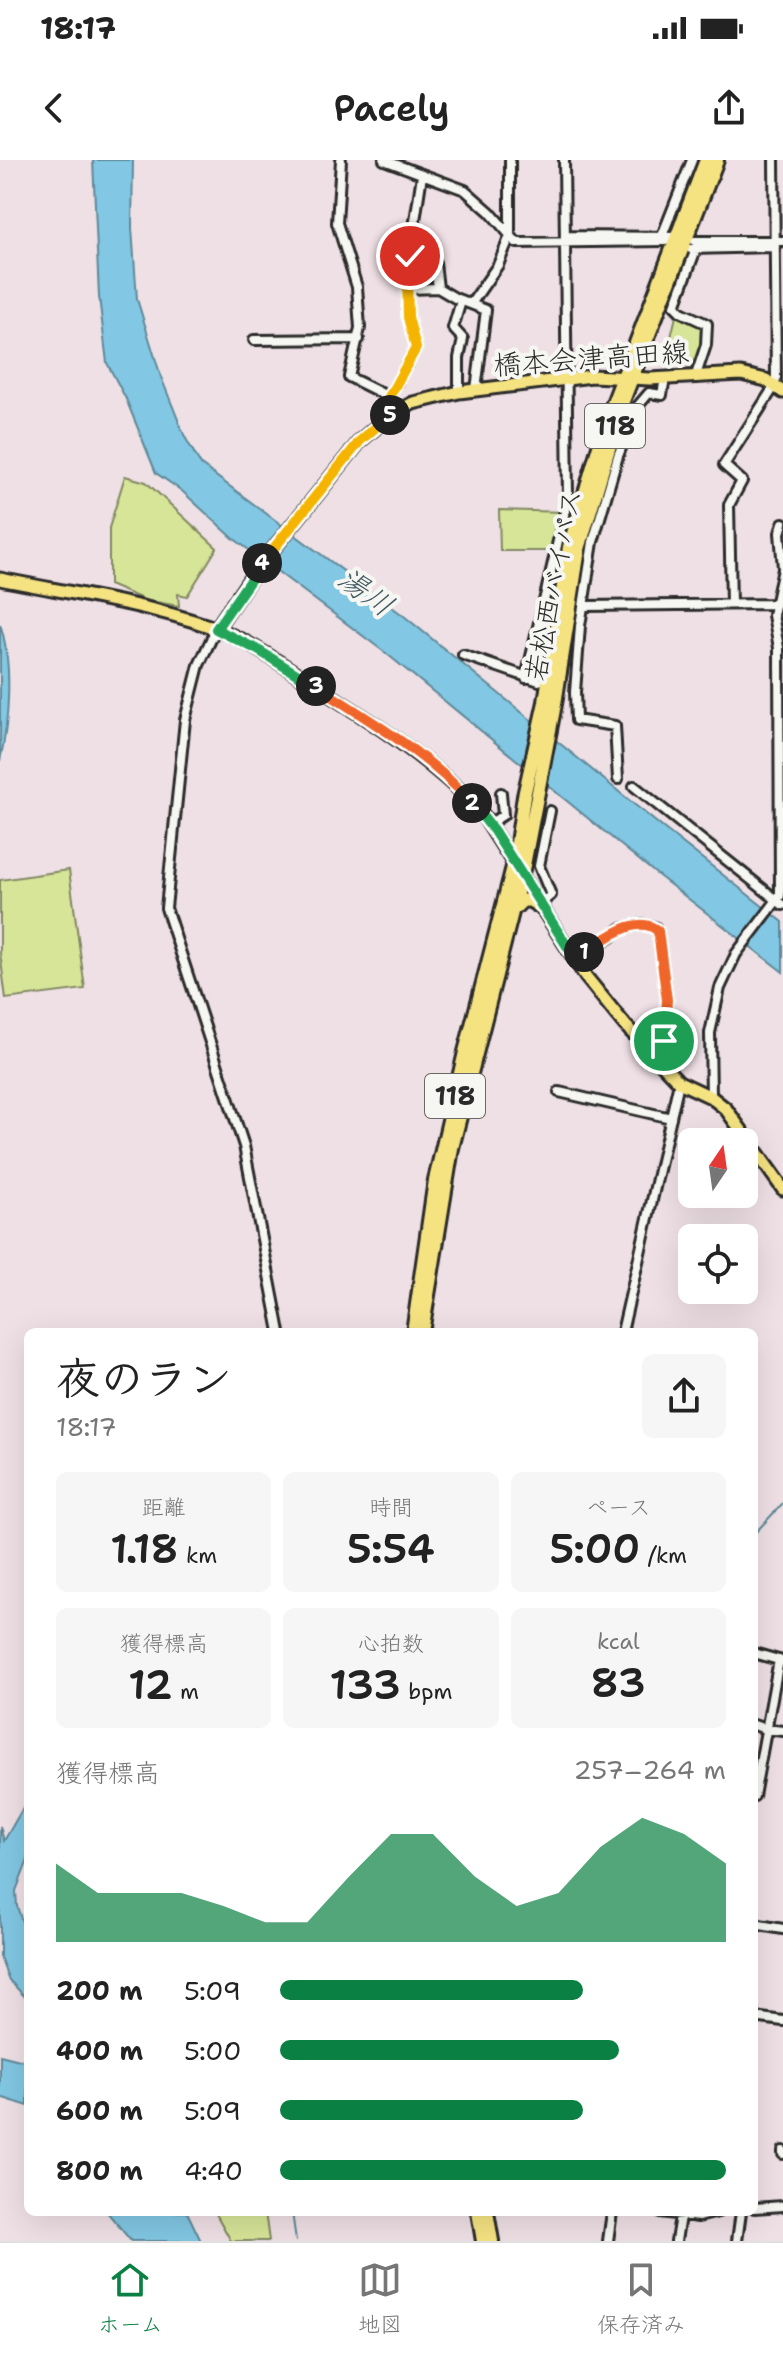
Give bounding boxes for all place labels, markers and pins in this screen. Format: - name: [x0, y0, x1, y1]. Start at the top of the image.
- pin: [376, 222, 444, 290]
- pin: 5: [370, 395, 410, 435]
- pin: 4: [242, 543, 282, 583]
- pin: 3: [296, 666, 336, 706]
- pin: 2: [452, 783, 492, 823]
- pin: 1: [564, 932, 604, 972]
- pin: [630, 1007, 698, 1075]

